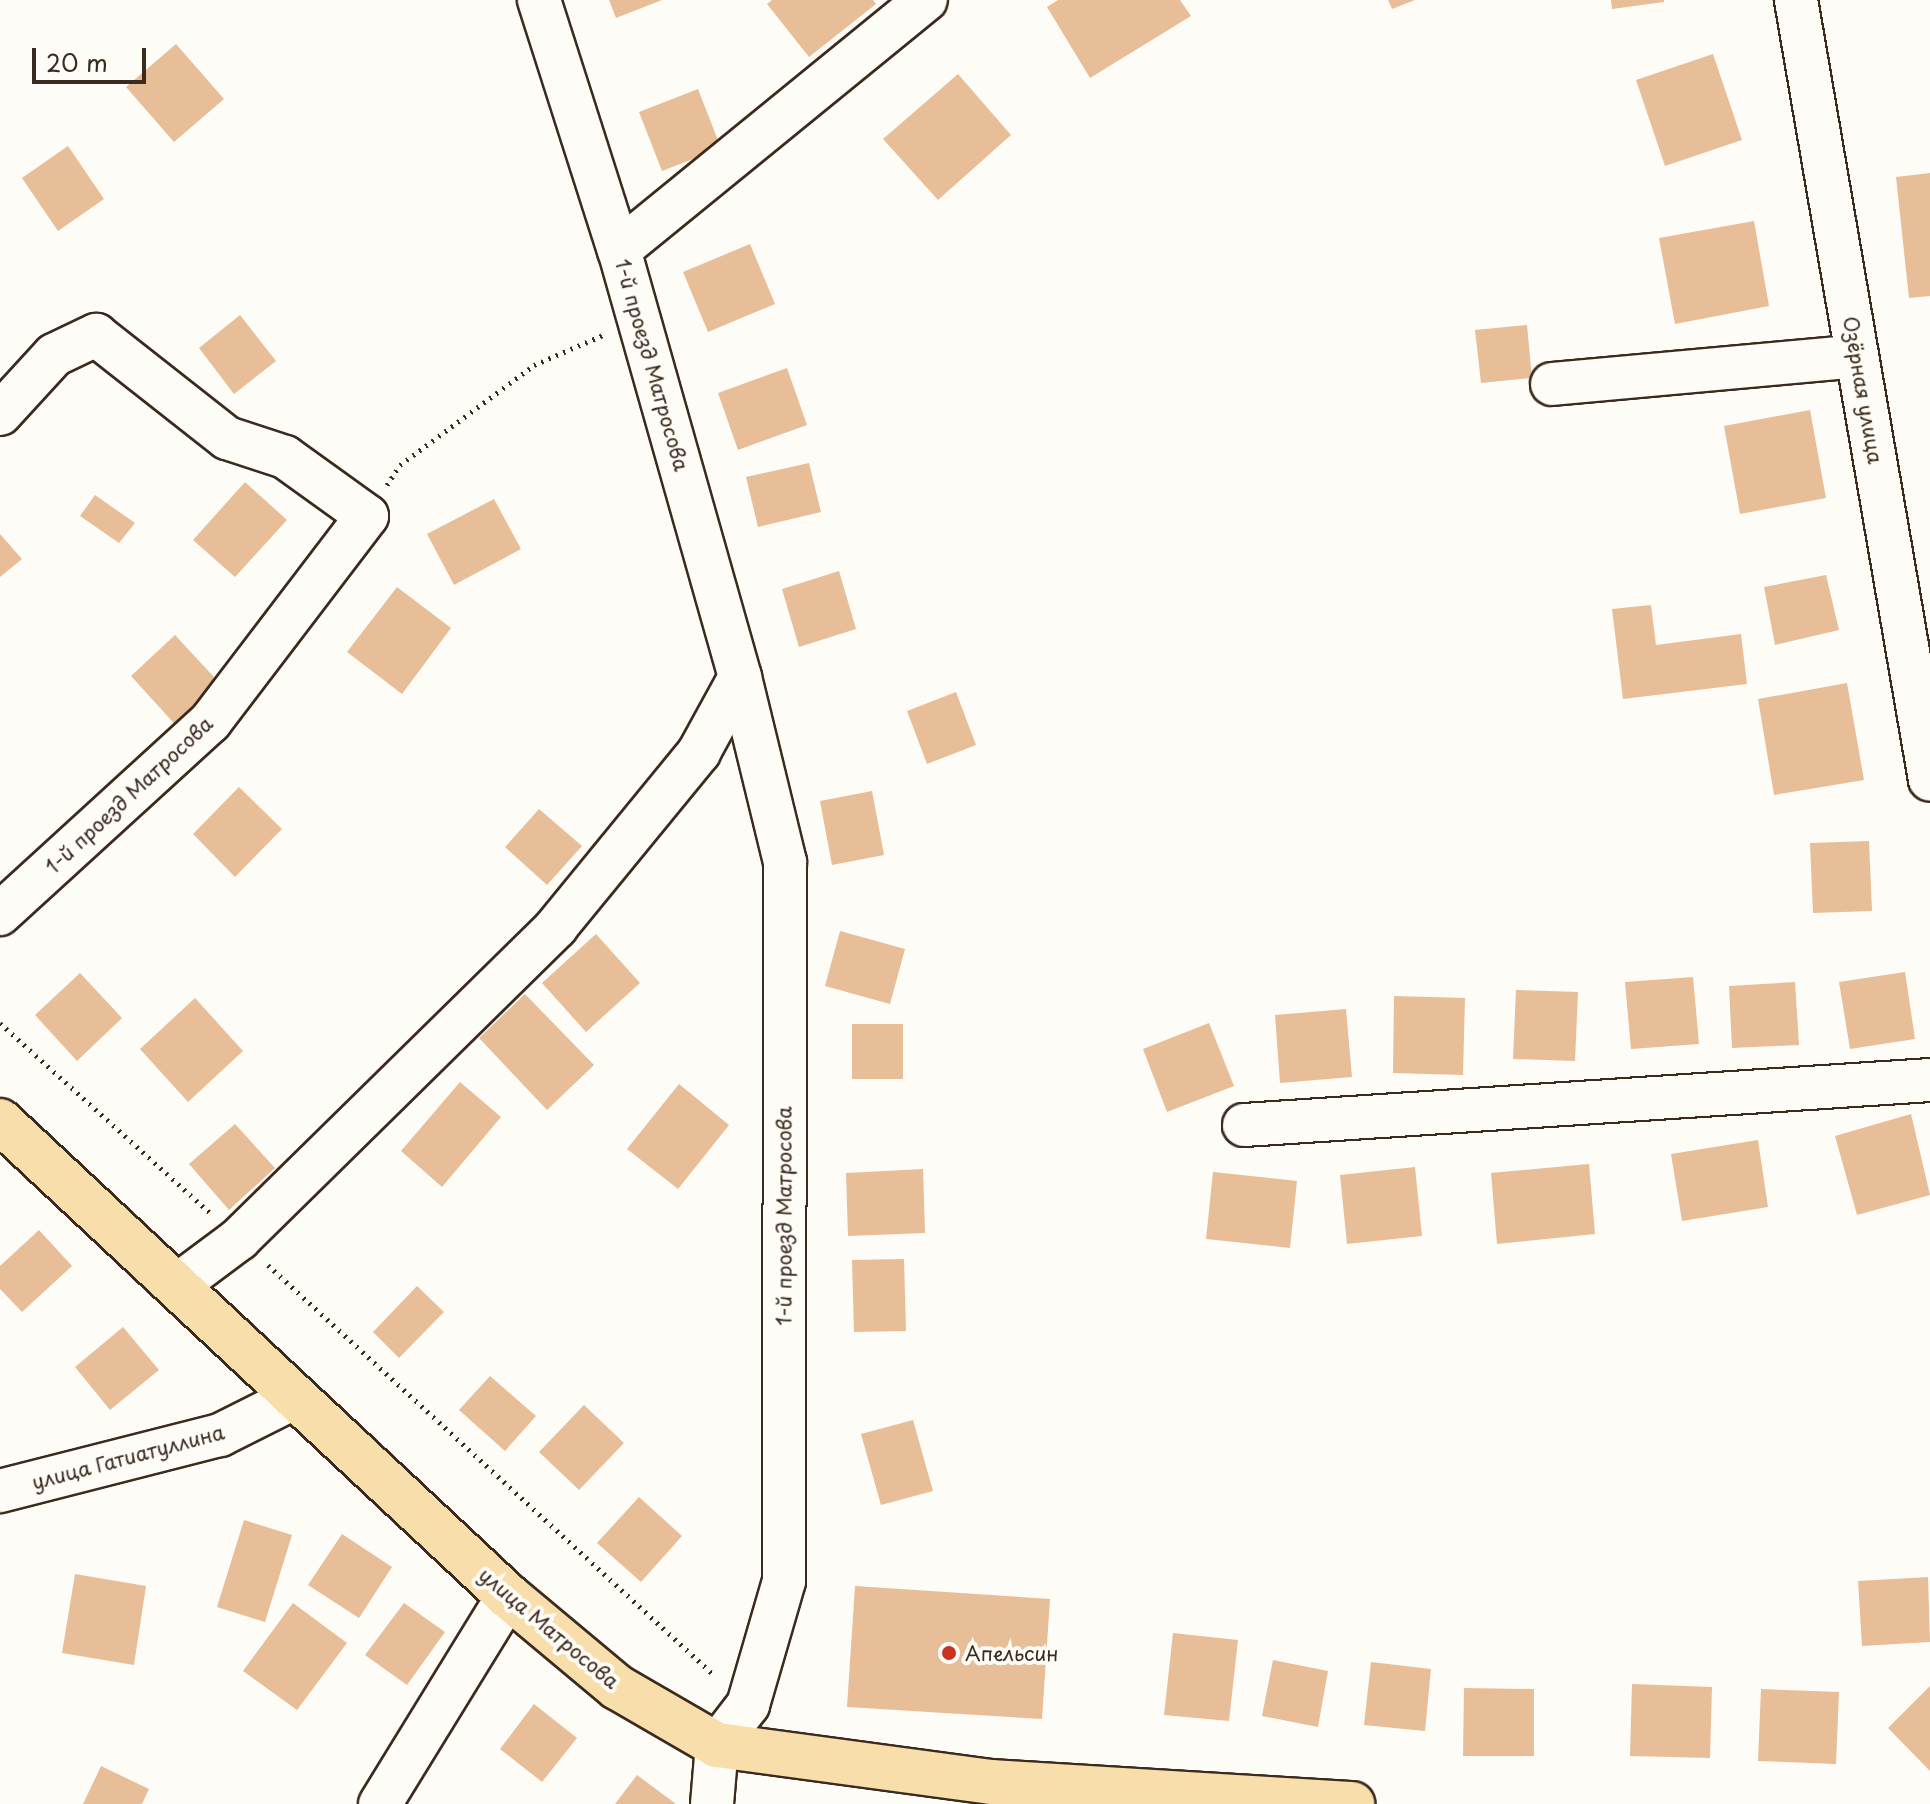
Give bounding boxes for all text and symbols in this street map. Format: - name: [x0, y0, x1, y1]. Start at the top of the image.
- scale bar: [36, 32, 150, 82]
- text: 20 m: [46, 44, 108, 80]
- street label: 1-й проезд Матросова: [610, 256, 694, 474]
- street label: Озёрная улица: [1838, 314, 1888, 466]
- street label: 1-й проезд Матросова: [40, 711, 218, 879]
- street label: 1-й проезд Матросова: [772, 1106, 796, 1326]
- street label: улица Гатиатуллина: [29, 1420, 227, 1494]
- street label: улица Матросова: [474, 1562, 624, 1694]
- place label: Апельсин: [965, 1641, 1058, 1665]
- marker: Апельсин: [940, 1644, 958, 1662]

